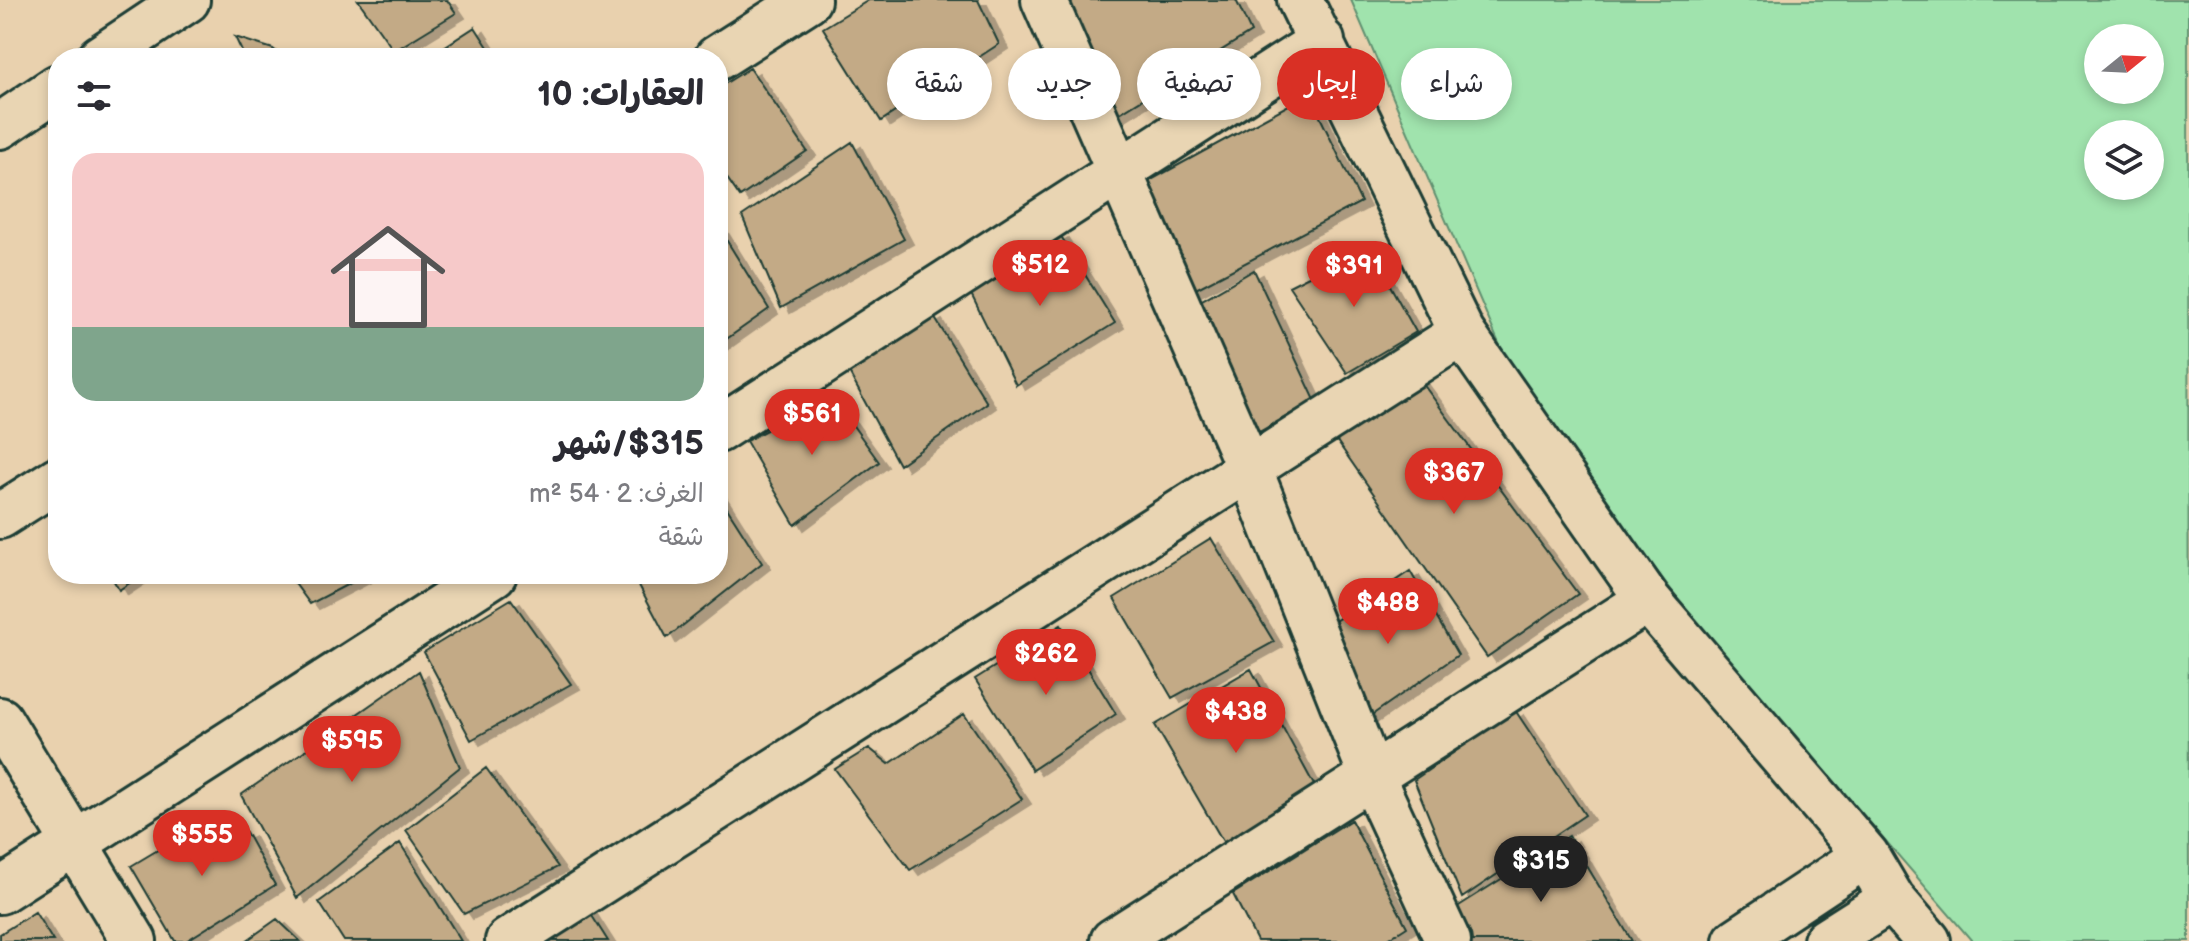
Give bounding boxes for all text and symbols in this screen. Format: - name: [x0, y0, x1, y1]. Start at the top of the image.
- north arrow: [2084, 24, 2164, 104]
- map controls: [2084, 24, 2164, 200]
- chip: شقة: [887, 48, 992, 120]
- chip: جديد: [1008, 48, 1121, 120]
- chip: تصفية: [1137, 48, 1261, 120]
- chip: إيجار: [1277, 48, 1385, 120]
- chip: شراء: [1401, 48, 1512, 120]
- icon: filters: [72, 74, 116, 118]
- text: العقارات: 10: [537, 74, 704, 115]
- button: layers: [2084, 120, 2164, 200]
- icon: home: [316, 205, 460, 349]
- pin: $512: [993, 240, 1087, 308]
- pin: $391: [1307, 241, 1401, 309]
- text: $512: [1011, 250, 1069, 281]
- text: $391: [1325, 251, 1383, 282]
- pin: $561: [765, 389, 859, 457]
- text: $561: [783, 399, 841, 430]
- text: $315/شهر: [555, 423, 704, 464]
- pin: $367: [1407, 448, 1501, 516]
- text: $367: [1423, 458, 1485, 489]
- text: الغرف: 2 · 54 m²: [529, 479, 704, 510]
- text: شقة: [659, 522, 704, 553]
- pin: $488: [1341, 578, 1435, 646]
- text: $488: [1356, 588, 1420, 619]
- pin: $262: [999, 629, 1093, 697]
- text: $262: [1014, 639, 1078, 670]
- pin: $438: [1189, 687, 1283, 755]
- text: $438: [1204, 697, 1268, 728]
- pin: $595: [305, 716, 399, 784]
- text: $595: [321, 726, 383, 757]
- pin: $555: [155, 810, 249, 878]
- text: $555: [171, 820, 233, 851]
- pin: $315: [1494, 836, 1588, 904]
- text: $315: [1512, 846, 1570, 877]

